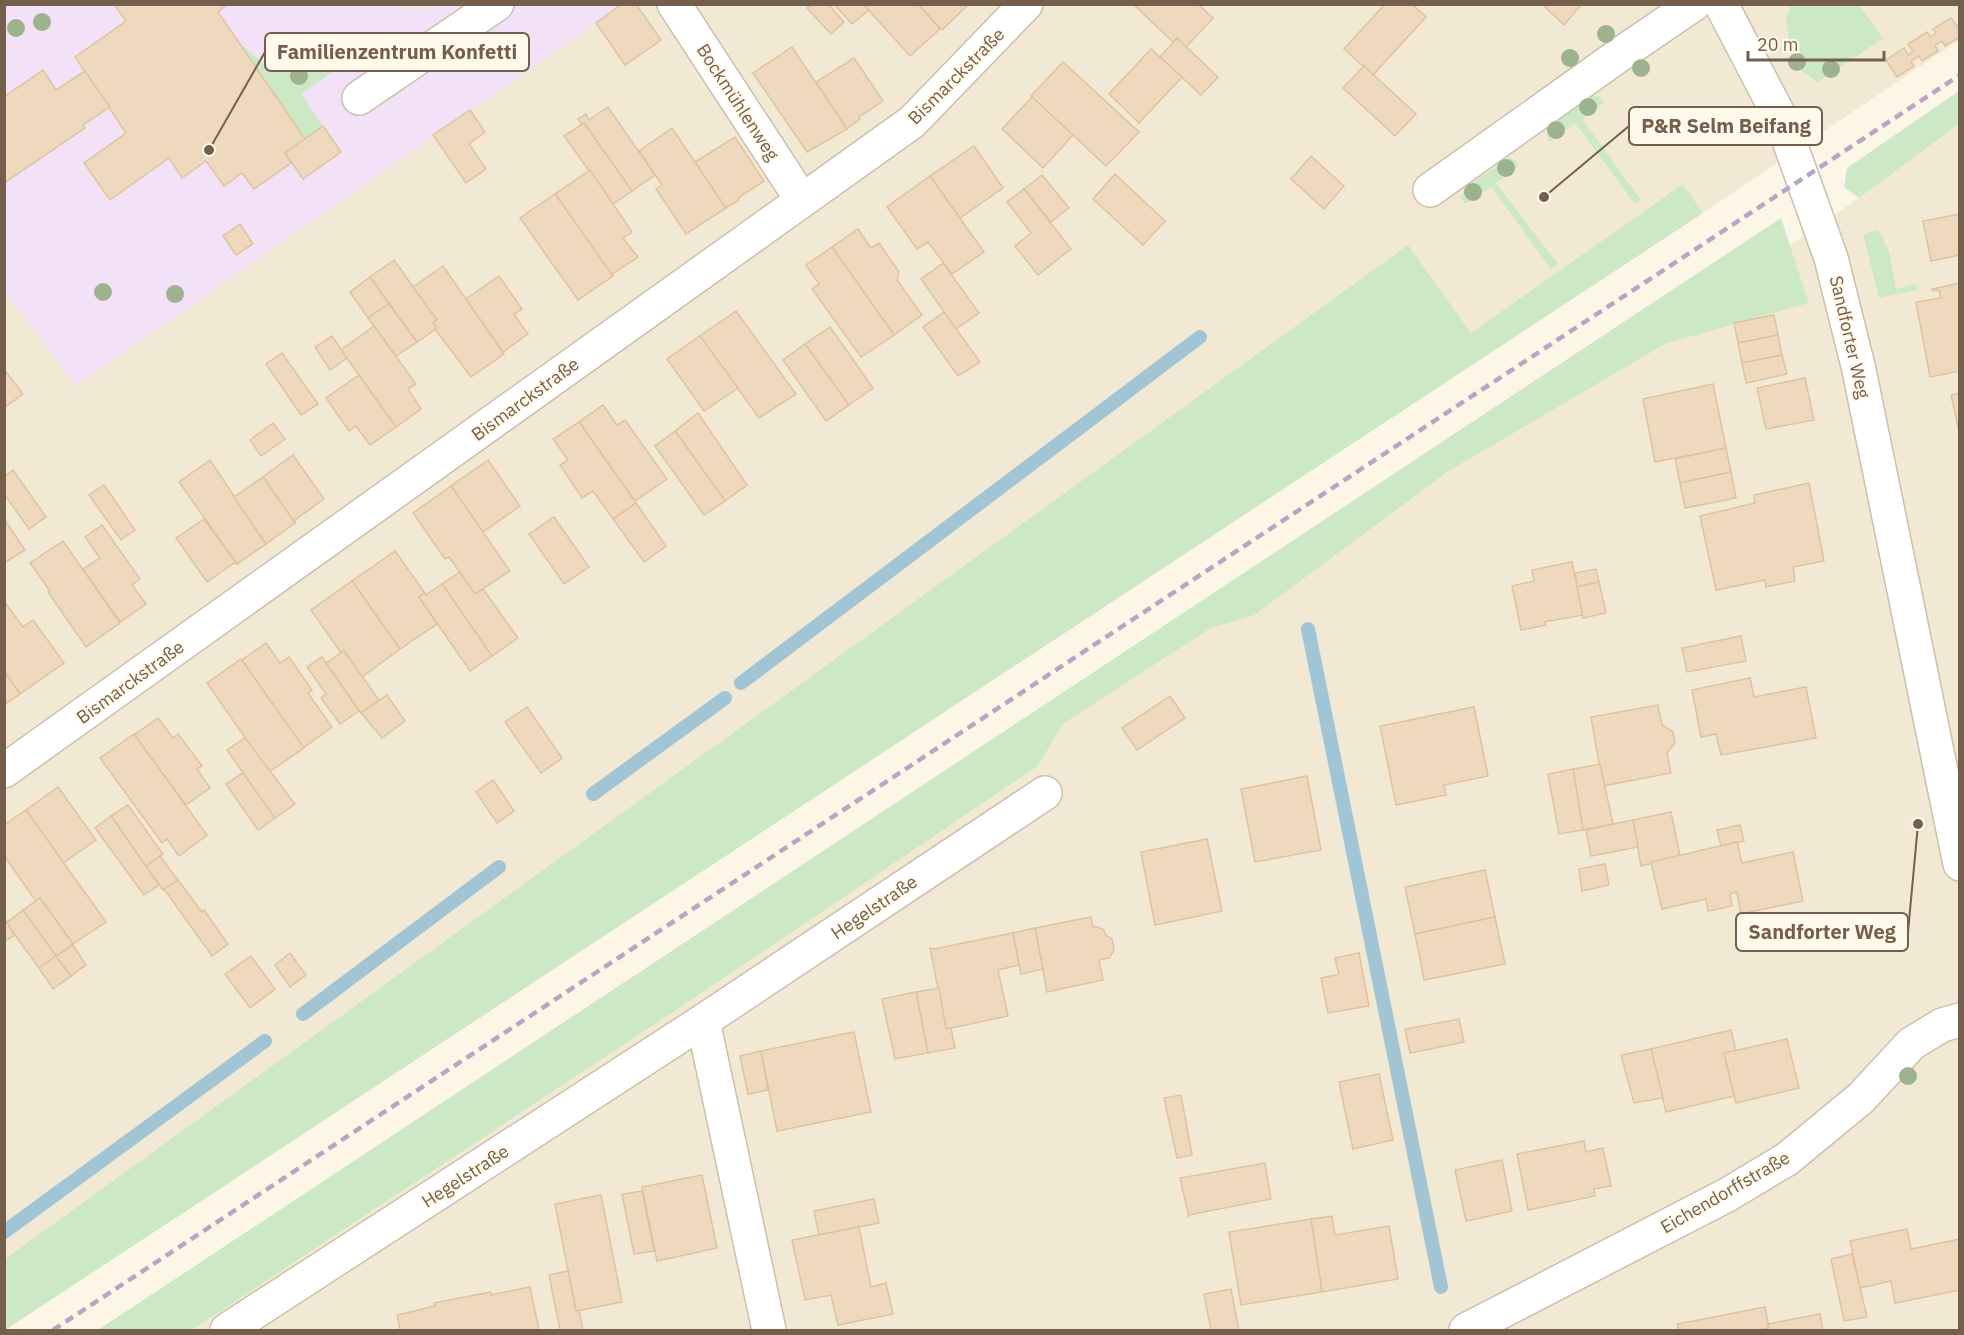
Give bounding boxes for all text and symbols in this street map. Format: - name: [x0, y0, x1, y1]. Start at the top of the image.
- street label: Bismarckstraße: [903, 23, 1009, 129]
- scale bar: [1748, 24, 1884, 62]
- callout: Familienzentrum Konfetti: [265, 33, 529, 71]
- text: 20 m: [1757, 33, 1799, 56]
- text: Familienzentrum Konfetti: [277, 38, 517, 65]
- street label: Bockmühlenweg: [692, 39, 785, 165]
- callout: P&R Selm Beifang: [1629, 107, 1822, 145]
- text: P&R Selm Beifang: [1641, 112, 1812, 139]
- street label: Sandforter Weg: [1825, 273, 1875, 401]
- street label: Bismarckstraße: [467, 352, 584, 446]
- street label: Bismarckstraße: [72, 635, 189, 729]
- street label: Hegelstraße: [826, 870, 922, 944]
- callout: Sandforter Weg: [1736, 913, 1908, 951]
- text: Sandforter Weg: [1748, 918, 1897, 945]
- street label: Hegelstraße: [417, 1139, 513, 1213]
- street label: Eichendorffstraße: [1656, 1146, 1794, 1238]

